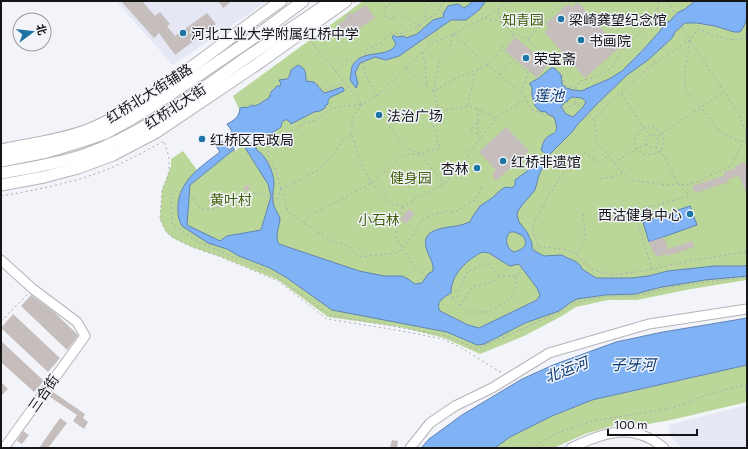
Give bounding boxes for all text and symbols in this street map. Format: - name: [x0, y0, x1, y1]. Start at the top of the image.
- park label: 知青园: [502, 11, 544, 28]
- place label: 梁崎龚望纪念馆: [569, 11, 667, 28]
- north arrow: [12, 12, 52, 52]
- marker: 梁崎龚望纪念馆: [556, 14, 566, 24]
- text: 北: [34, 22, 50, 36]
- place label: 河北工业大学附属红桥中学: [191, 25, 359, 42]
- marker: 河北工业大学附属红桥中学: [178, 28, 188, 38]
- place label: 书画院: [589, 32, 631, 49]
- marker: 书画院: [576, 35, 586, 45]
- place label: 荣宝斋: [534, 50, 576, 67]
- marker: 荣宝斋: [521, 53, 531, 63]
- street label: 红桥北大街辅路: [103, 60, 195, 126]
- street label: 红桥北大街: [141, 80, 209, 132]
- water label: 莲池: [534, 86, 566, 104]
- place label: 法治广场: [387, 107, 443, 124]
- marker: 法治广场: [374, 110, 384, 120]
- place label: 红桥区民政局: [210, 131, 294, 148]
- marker: 红桥区民政局: [197, 134, 207, 144]
- place label: 红桥非遗馆: [511, 153, 581, 170]
- marker: 红桥非遗馆: [498, 156, 508, 166]
- place label: 杏林: [441, 160, 469, 177]
- marker: 杏林: [472, 163, 482, 173]
- park label: 健身园: [390, 169, 432, 186]
- park label: 黄叶村: [210, 191, 252, 208]
- place label: 西沽健身中心: [598, 206, 682, 223]
- marker: 西沽健身中心: [685, 209, 695, 219]
- park label: 小石林: [358, 211, 400, 228]
- water label: 北运河: [542, 351, 593, 385]
- water label: 子牙河: [610, 355, 658, 373]
- street label: 三合街: [24, 371, 62, 415]
- scale bar: [608, 411, 697, 437]
- text: 100 m: [614, 417, 648, 431]

